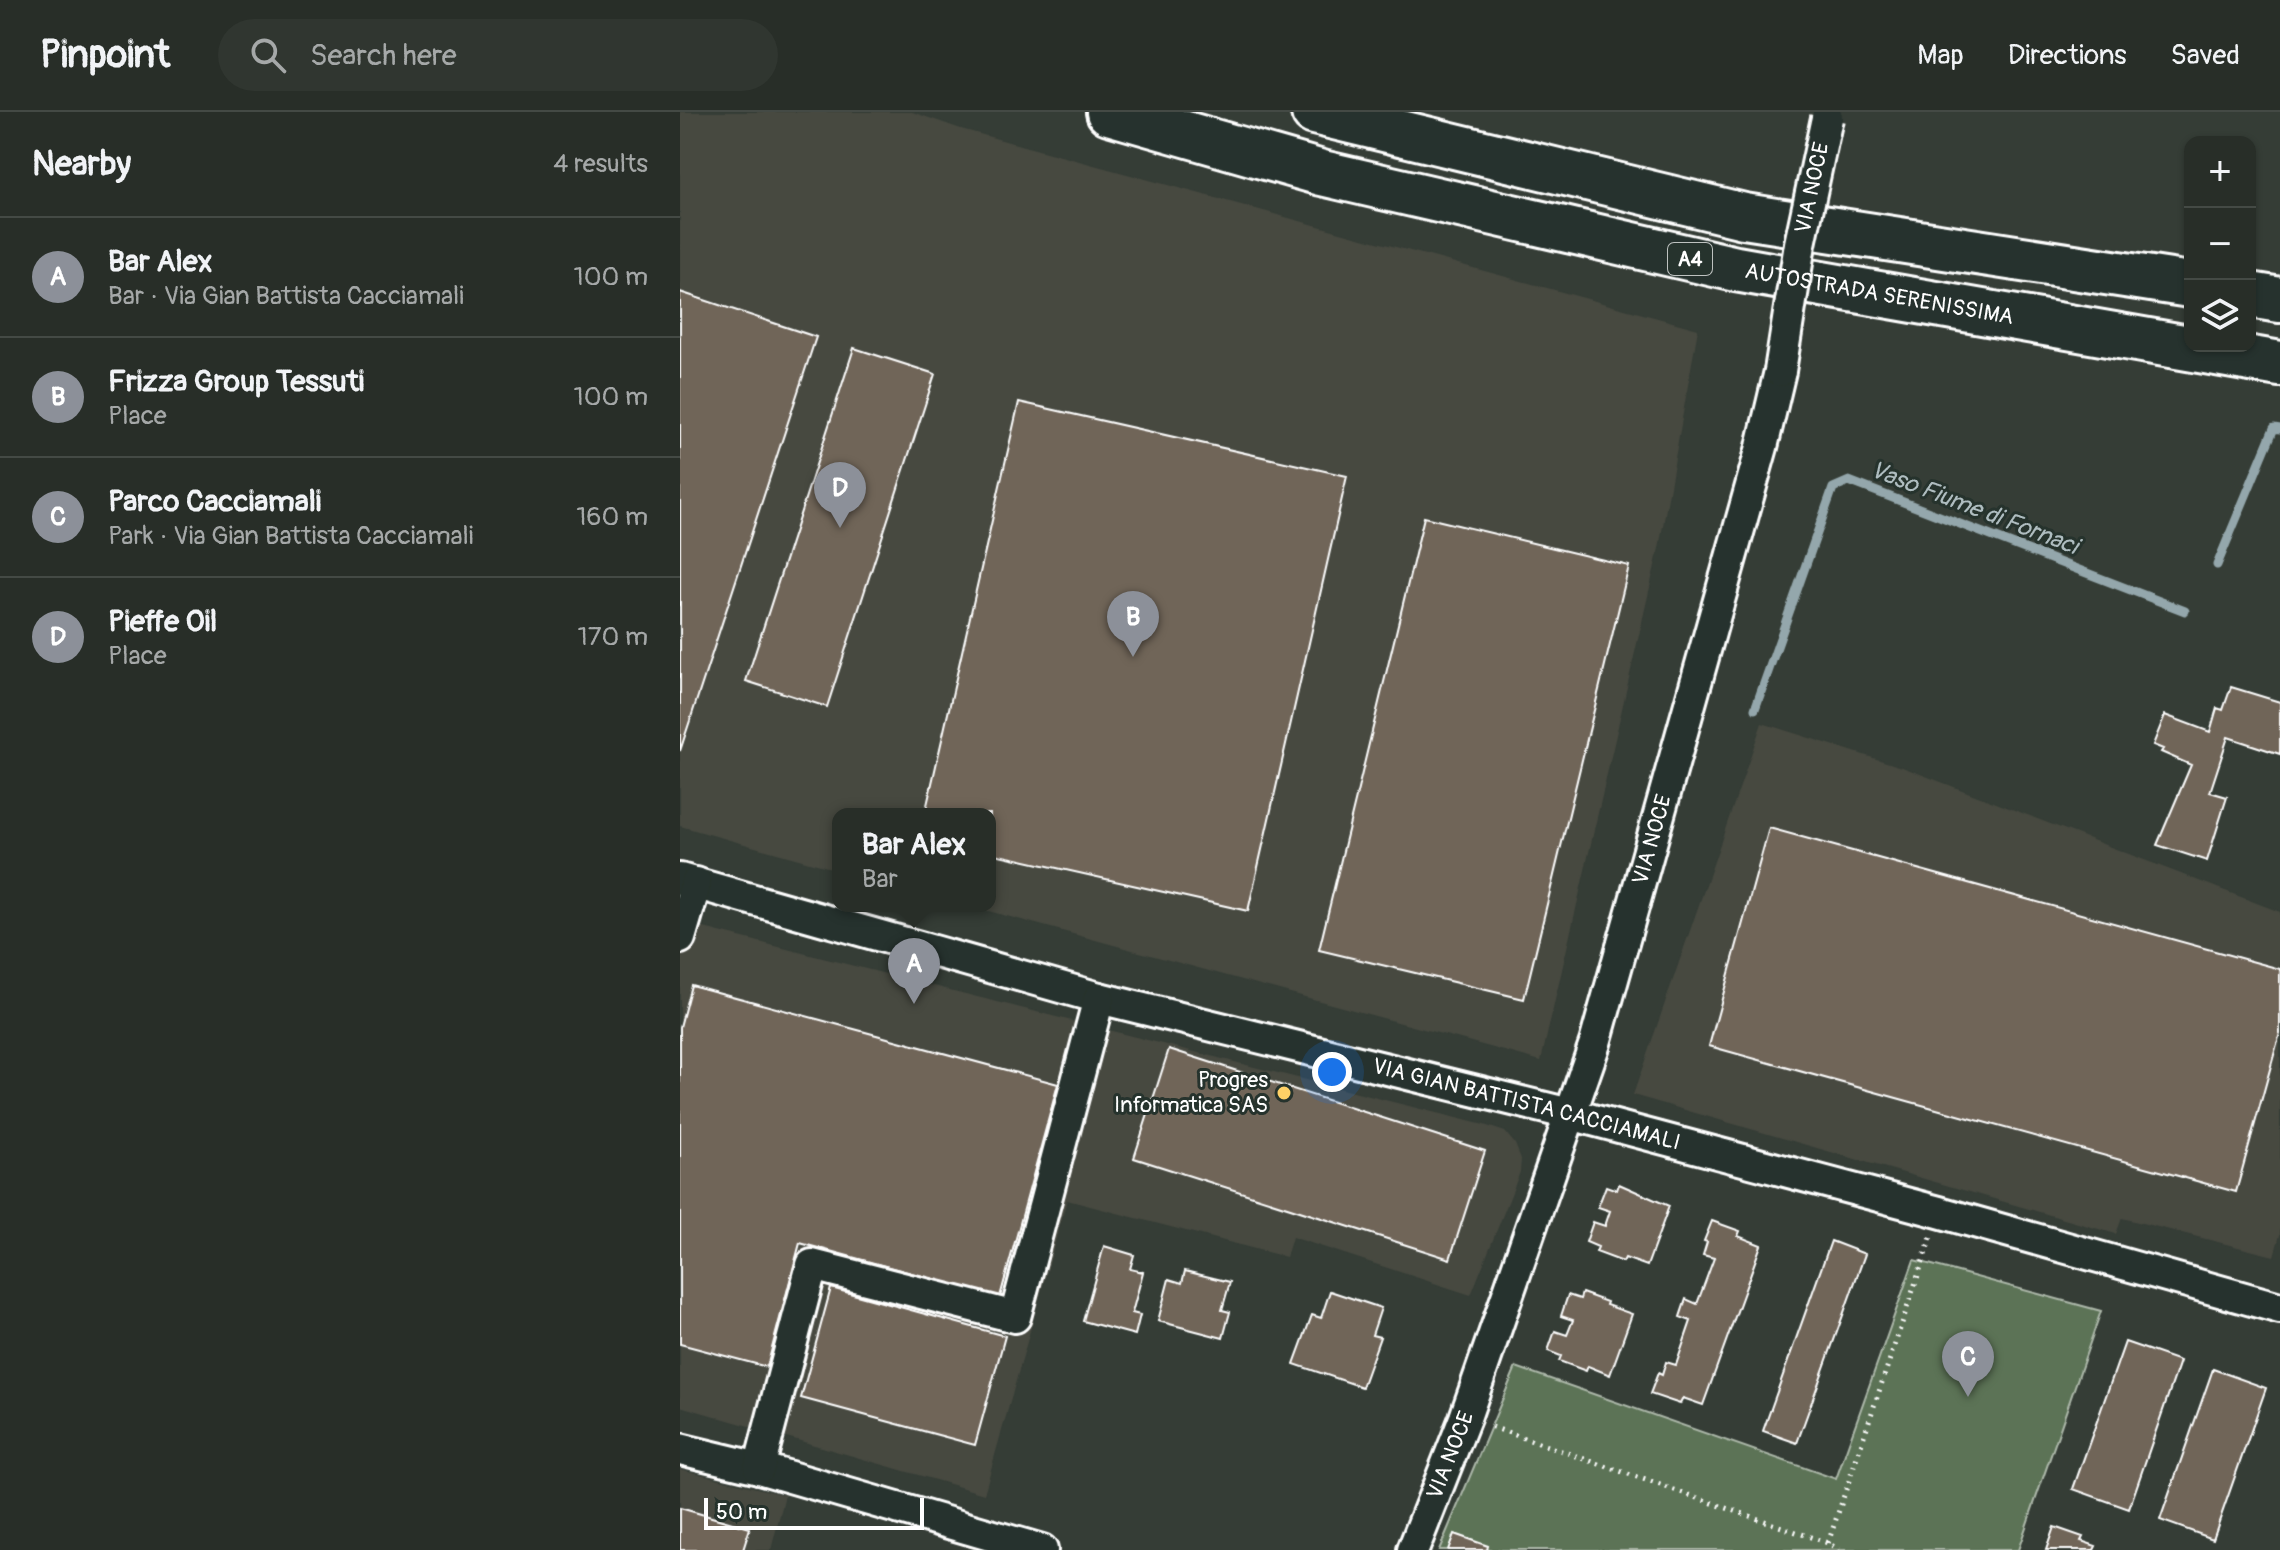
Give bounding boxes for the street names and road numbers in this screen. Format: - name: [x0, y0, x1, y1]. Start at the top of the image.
- street label: VIA NOCE: [1789, 140, 1835, 236]
- road number: A4: [1668, 243, 1712, 275]
- street label: AUTOSTRADA SERENISSIMA: [1743, 257, 2016, 331]
- street label: VIA NOCE: [1626, 791, 1678, 888]
- street label: VIA GIAN BATTISTA CACCIAMALI: [1370, 1052, 1683, 1157]
- street label: VIA NOCE: [1420, 1407, 1480, 1503]

